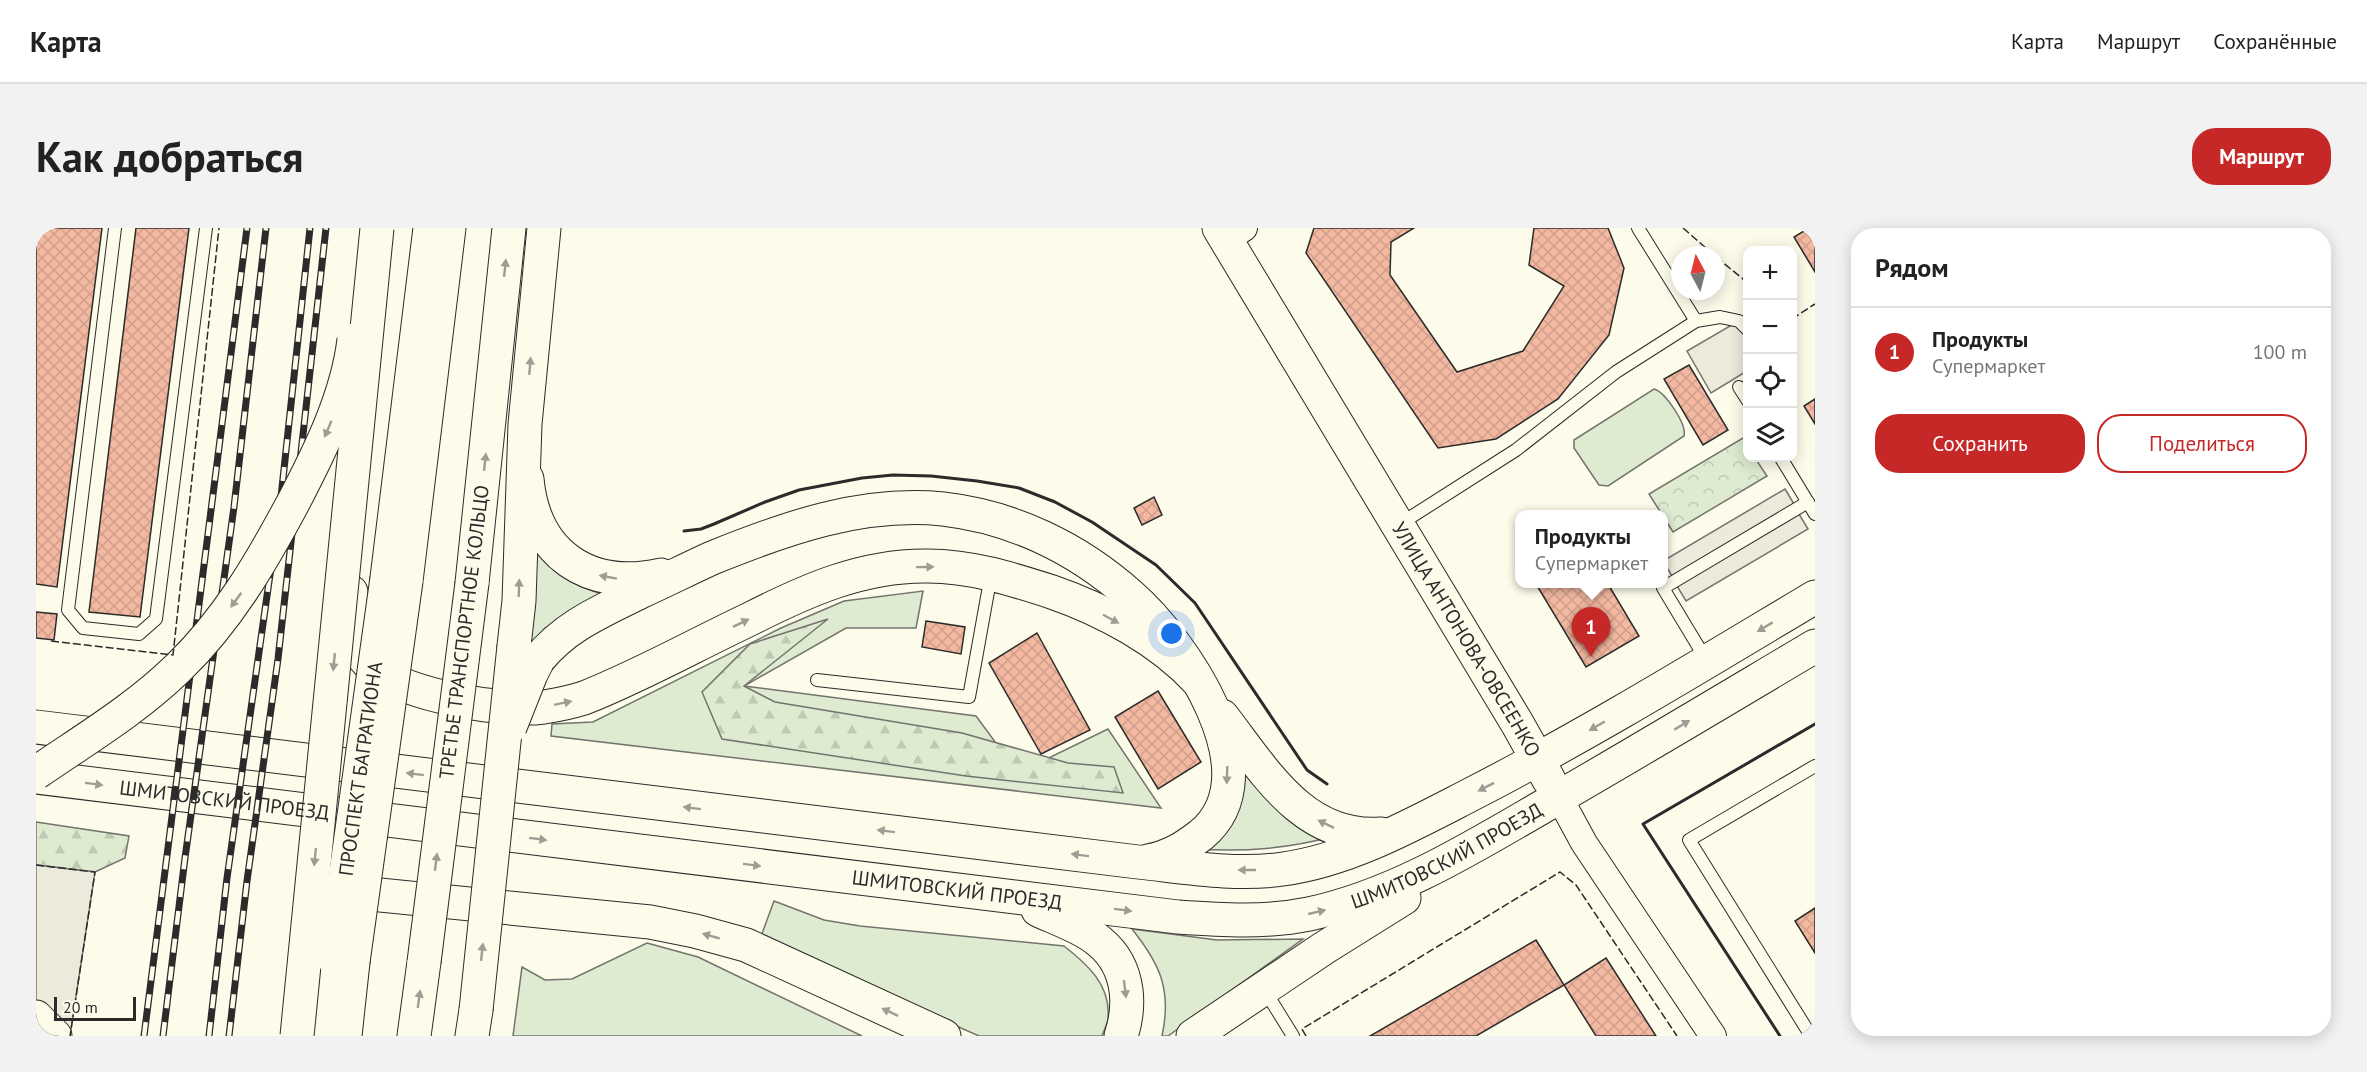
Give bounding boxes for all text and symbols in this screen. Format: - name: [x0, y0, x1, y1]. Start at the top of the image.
- text: Карта: [30, 23, 102, 60]
- text: Карта: [2011, 28, 2064, 55]
- text: Маршрут: [2097, 28, 2180, 55]
- text: Сохранённые: [2213, 28, 2337, 55]
- button: Маршрут: [2192, 128, 2331, 185]
- text: Как добраться: [36, 129, 303, 184]
- north arrow: [1671, 246, 1725, 300]
- map controls: [1743, 246, 1797, 462]
- button: +: [1743, 246, 1797, 300]
- text: Рядом: [1875, 251, 1949, 284]
- one-way arrow: [500, 259, 510, 278]
- button: −: [1743, 300, 1797, 354]
- text: Продукты: [1932, 325, 2028, 353]
- text: 1: [1889, 339, 1900, 365]
- text: 100 m: [2253, 339, 2307, 365]
- text: Супермаркет: [1932, 353, 2045, 379]
- button: locate: [1743, 354, 1797, 408]
- one-way arrow: [525, 357, 535, 376]
- button: layers: [1743, 408, 1797, 462]
- button: Сохранить: [1875, 414, 2085, 473]
- button: Поделиться: [2097, 414, 2307, 473]
- one-way arrow: [323, 420, 333, 438]
- one-way arrow: [480, 453, 489, 472]
- street label: ТРЕТЬЕ ТРАНСПОРТНОЕ КОЛЬЦО: [433, 483, 495, 781]
- popup: [1515, 510, 1668, 588]
- street label: УЛИЦА АНТОНОВА-ОВСЕЕНКО: [1386, 517, 1546, 761]
- text: Продукты: [1535, 522, 1631, 550]
- text: Супермаркет: [1535, 550, 1648, 576]
- one-way arrow: [915, 562, 934, 571]
- one-way arrow: [598, 572, 617, 581]
- one-way arrow: [514, 579, 524, 598]
- one-way arrow: [230, 591, 242, 607]
- pin: 1: [1572, 608, 1610, 657]
- one-way arrow: [1103, 614, 1120, 624]
- one-way arrow: [732, 619, 749, 628]
- your location: [1157, 619, 1186, 648]
- one-way arrow: [1757, 621, 1773, 632]
- one-way arrow: [329, 653, 339, 672]
- street label: ПРОСПЕКТ БАГРАТИОНА: [333, 660, 388, 878]
- one-way arrow: [554, 698, 573, 707]
- one-way arrow: [1674, 720, 1690, 731]
- one-way arrow: [1588, 721, 1605, 731]
- one-way arrow: [1222, 765, 1231, 784]
- one-way arrow: [406, 769, 425, 778]
- street label: ШМИТОВСКИЙ ПРОЕЗД: [118, 774, 331, 826]
- one-way arrow: [85, 780, 104, 789]
- one-way arrow: [1477, 782, 1494, 792]
- street label: ШМИТОВСКИЙ ПРОЕЗД: [1347, 797, 1547, 915]
- one-way arrow: [683, 803, 702, 812]
- one-way arrow: [1318, 820, 1335, 829]
- one-way arrow: [876, 827, 895, 836]
- one-way arrow: [528, 834, 547, 843]
- one-way arrow: [310, 847, 320, 866]
- one-way arrow: [1070, 850, 1089, 860]
- one-way arrow: [432, 853, 441, 872]
- one-way arrow: [743, 860, 762, 870]
- street label: ШМИТОВСКИЙ ПРОЕЗД: [851, 864, 1064, 916]
- one-way arrow: [1237, 865, 1256, 875]
- one-way arrow: [1114, 905, 1133, 915]
- one-way arrow: [1308, 907, 1326, 917]
- one-way arrow: [702, 931, 720, 940]
- one-way arrow: [477, 942, 487, 961]
- one-way arrow: [1120, 979, 1130, 998]
- one-way arrow: [414, 989, 423, 1008]
- scale bar: [54, 994, 136, 1022]
- text: 20 m: [63, 997, 98, 1017]
- one-way arrow: [882, 1007, 899, 1016]

